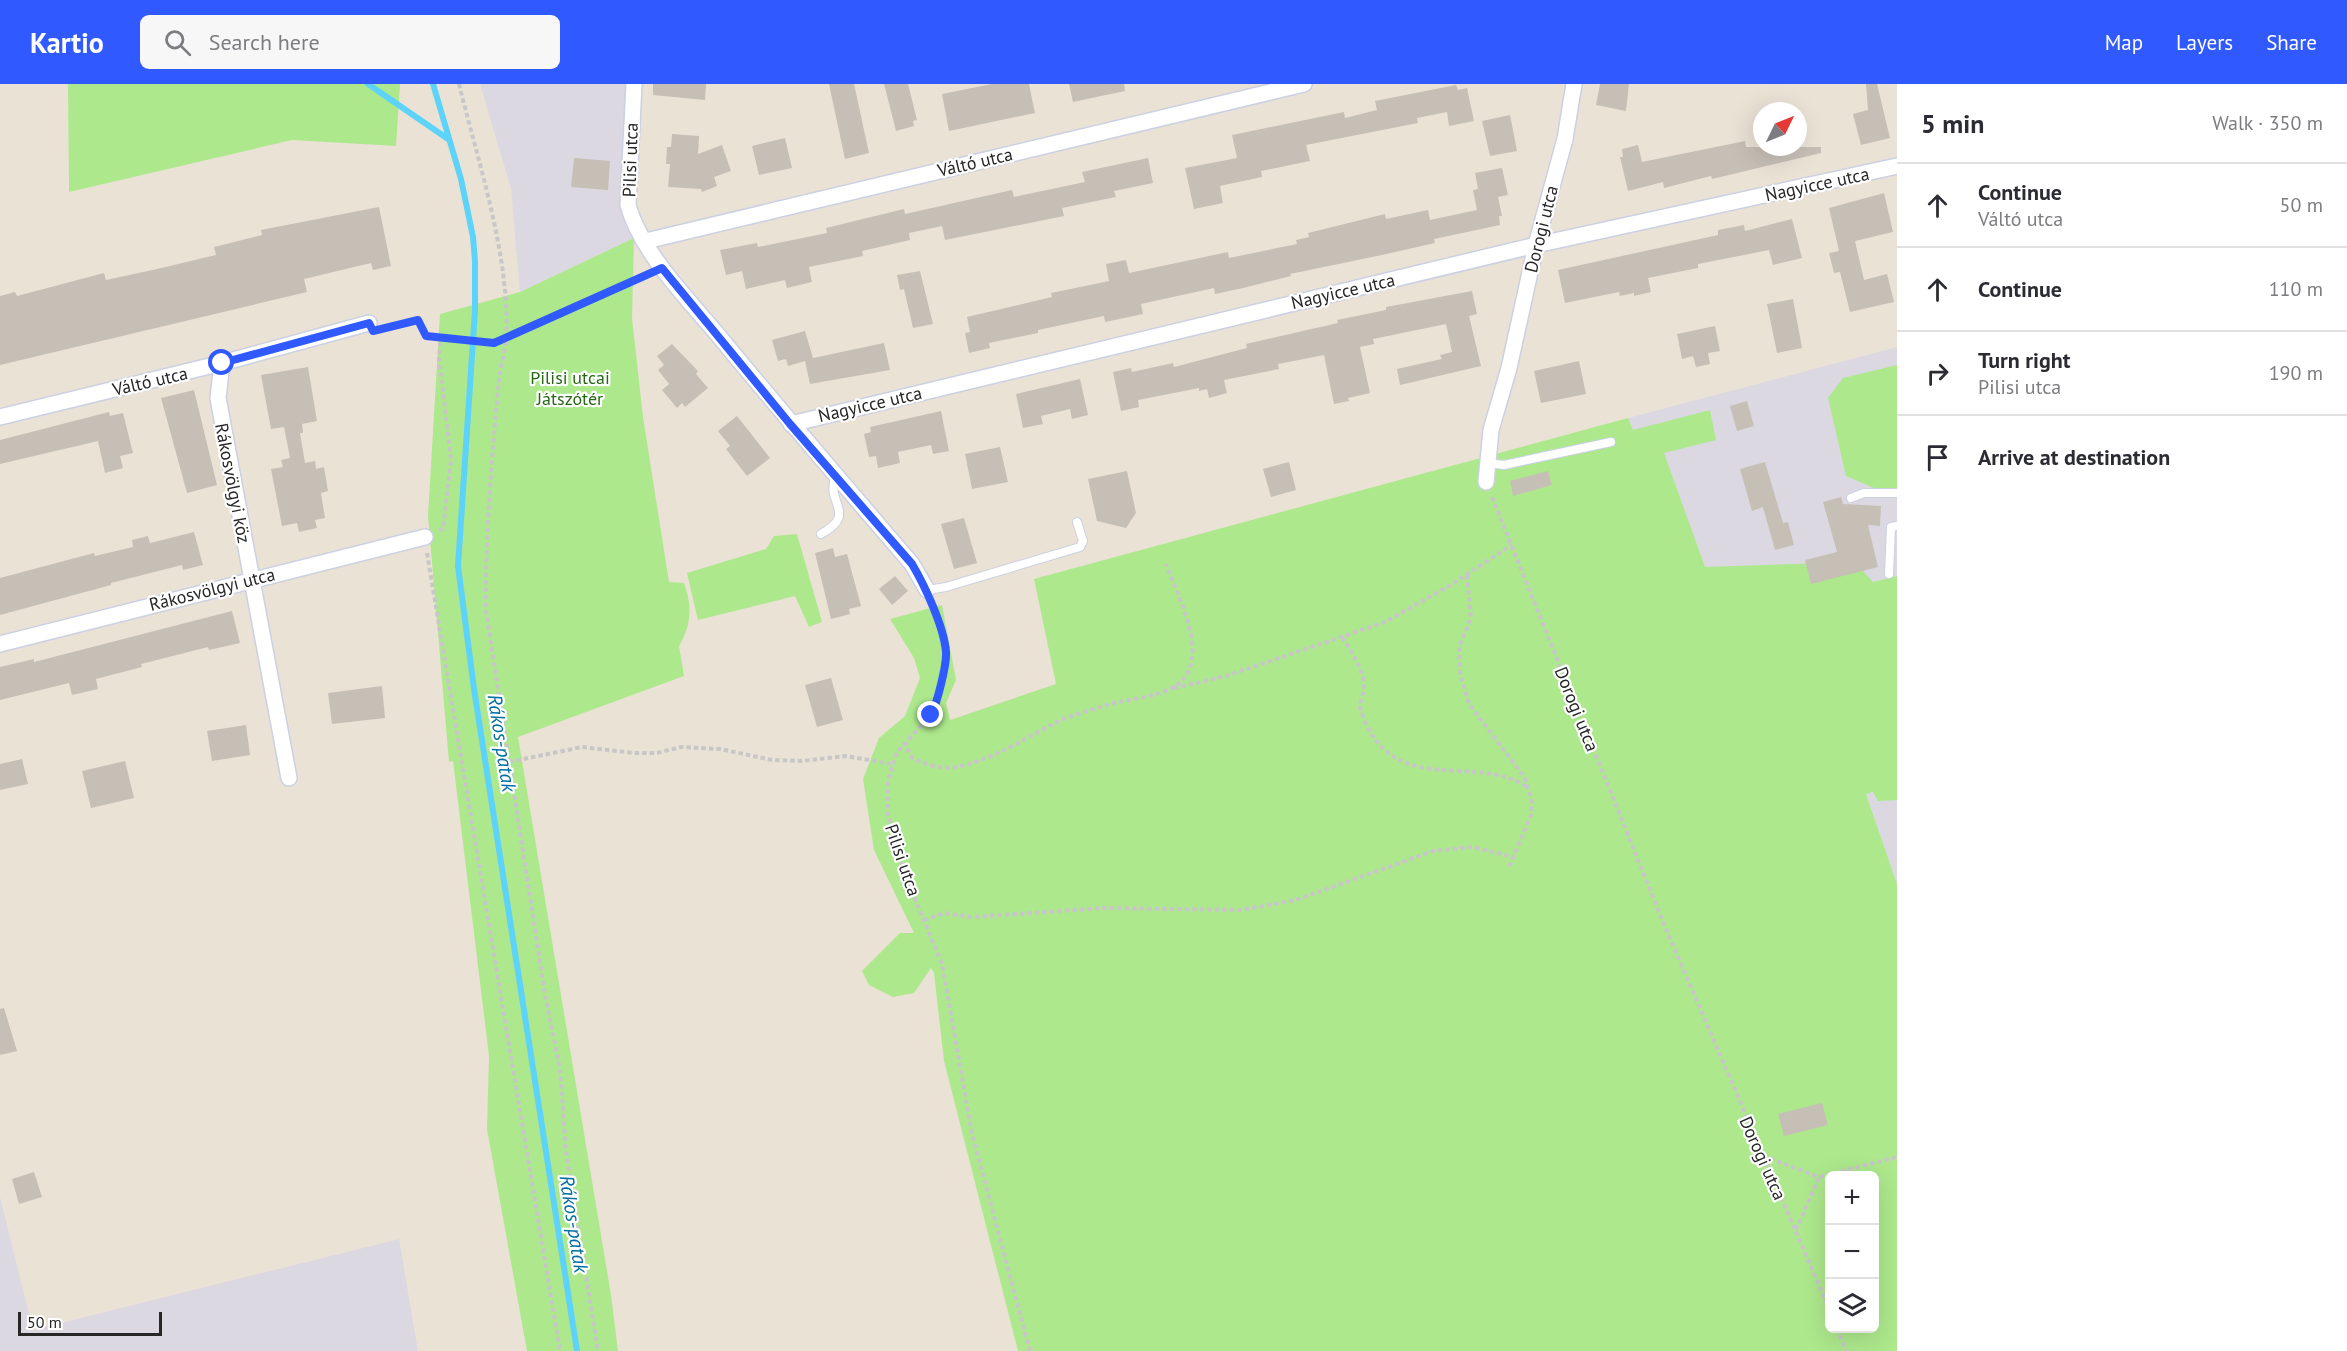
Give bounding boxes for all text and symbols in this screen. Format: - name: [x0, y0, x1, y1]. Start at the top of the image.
- search box: [140, 15, 560, 69]
- text: Kartio: [30, 24, 104, 61]
- icon: search: [161, 26, 194, 59]
- text: Search here: [209, 28, 320, 56]
- text: Map: [2105, 29, 2143, 56]
- text: Layers: [2176, 29, 2233, 56]
- text: Share: [2266, 29, 2317, 56]
- north arrow: [1753, 102, 1807, 156]
- text: 5 min: [1921, 107, 1984, 140]
- text: Walk · 350 m: [2212, 110, 2323, 136]
- street label: Pilisi utca: [617, 122, 643, 198]
- street label: Váltó utca: [934, 142, 1015, 182]
- street label: Nagyicce utca: [1763, 162, 1871, 206]
- text: Continue: [1978, 178, 2062, 206]
- street label: Dorogi utca: [1519, 183, 1563, 275]
- icon: ahead: [1921, 189, 1954, 222]
- text: 50 m: [2280, 192, 2323, 218]
- text: Váltó utca: [1978, 206, 2063, 232]
- street label: Nagyicce utca: [1289, 268, 1397, 314]
- icon: ahead: [1921, 273, 1954, 306]
- text: Continue: [1978, 275, 2062, 303]
- text: 110 m: [2269, 276, 2323, 302]
- text: Turn right: [1978, 346, 2070, 374]
- route start: [208, 349, 234, 375]
- icon: right: [1921, 357, 1954, 390]
- text: 190 m: [2269, 360, 2323, 386]
- street label: Váltó utca: [109, 361, 190, 401]
- park label: Pilisi utcai Játszótér: [530, 366, 610, 410]
- text: Pilisi utca: [1978, 374, 2061, 400]
- street label: Nagyicce utca: [816, 381, 924, 427]
- street label: Rákosvölgyi köz: [210, 421, 256, 545]
- icon: arrive: [1921, 441, 1954, 474]
- text: Arrive at destination: [1978, 443, 2170, 471]
- street label: Rákosvölgyi utca: [147, 562, 277, 616]
- street label: Dorogi utca: [1550, 663, 1604, 755]
- water label: Rákos-patak: [481, 692, 523, 795]
- route end: [917, 701, 943, 727]
- street label: Pilisi utca: [880, 821, 926, 899]
- street label: Dorogi utca: [1734, 1113, 1792, 1203]
- map controls: [1825, 1171, 1879, 1333]
- button: +: [1825, 1171, 1879, 1225]
- water label: Rákos-patak: [553, 1173, 595, 1276]
- button: −: [1825, 1225, 1879, 1279]
- button: layers: [1825, 1279, 1879, 1333]
- scale bar: [18, 1309, 162, 1336]
- text: 50 m: [27, 1312, 62, 1332]

